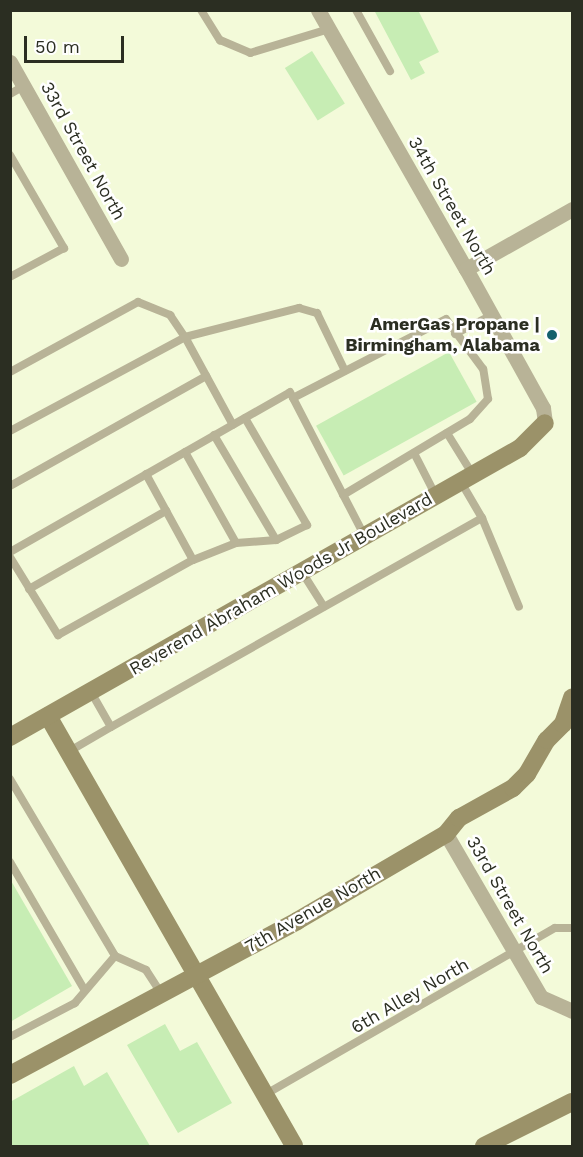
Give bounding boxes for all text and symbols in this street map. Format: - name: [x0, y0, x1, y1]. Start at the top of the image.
- scale bar: [27, 24, 128, 62]
- text: 50 m: [35, 36, 80, 57]
- street label: 33rd Street North: [36, 78, 130, 224]
- street label: 34th Street North: [404, 133, 500, 279]
- place label: AmerGas Propane | Birmingham, Alabama: [345, 314, 540, 356]
- marker: AmerGas Propane | Birmingham, Alabama: [545, 328, 559, 342]
- street label: Reverend Abraham Woods Jr Boulevard: [125, 488, 437, 680]
- street label: 33rd Street North: [462, 832, 558, 978]
- street label: 7th Avenue North: [241, 862, 385, 958]
- street label: 6th Alley North: [347, 953, 473, 1039]

